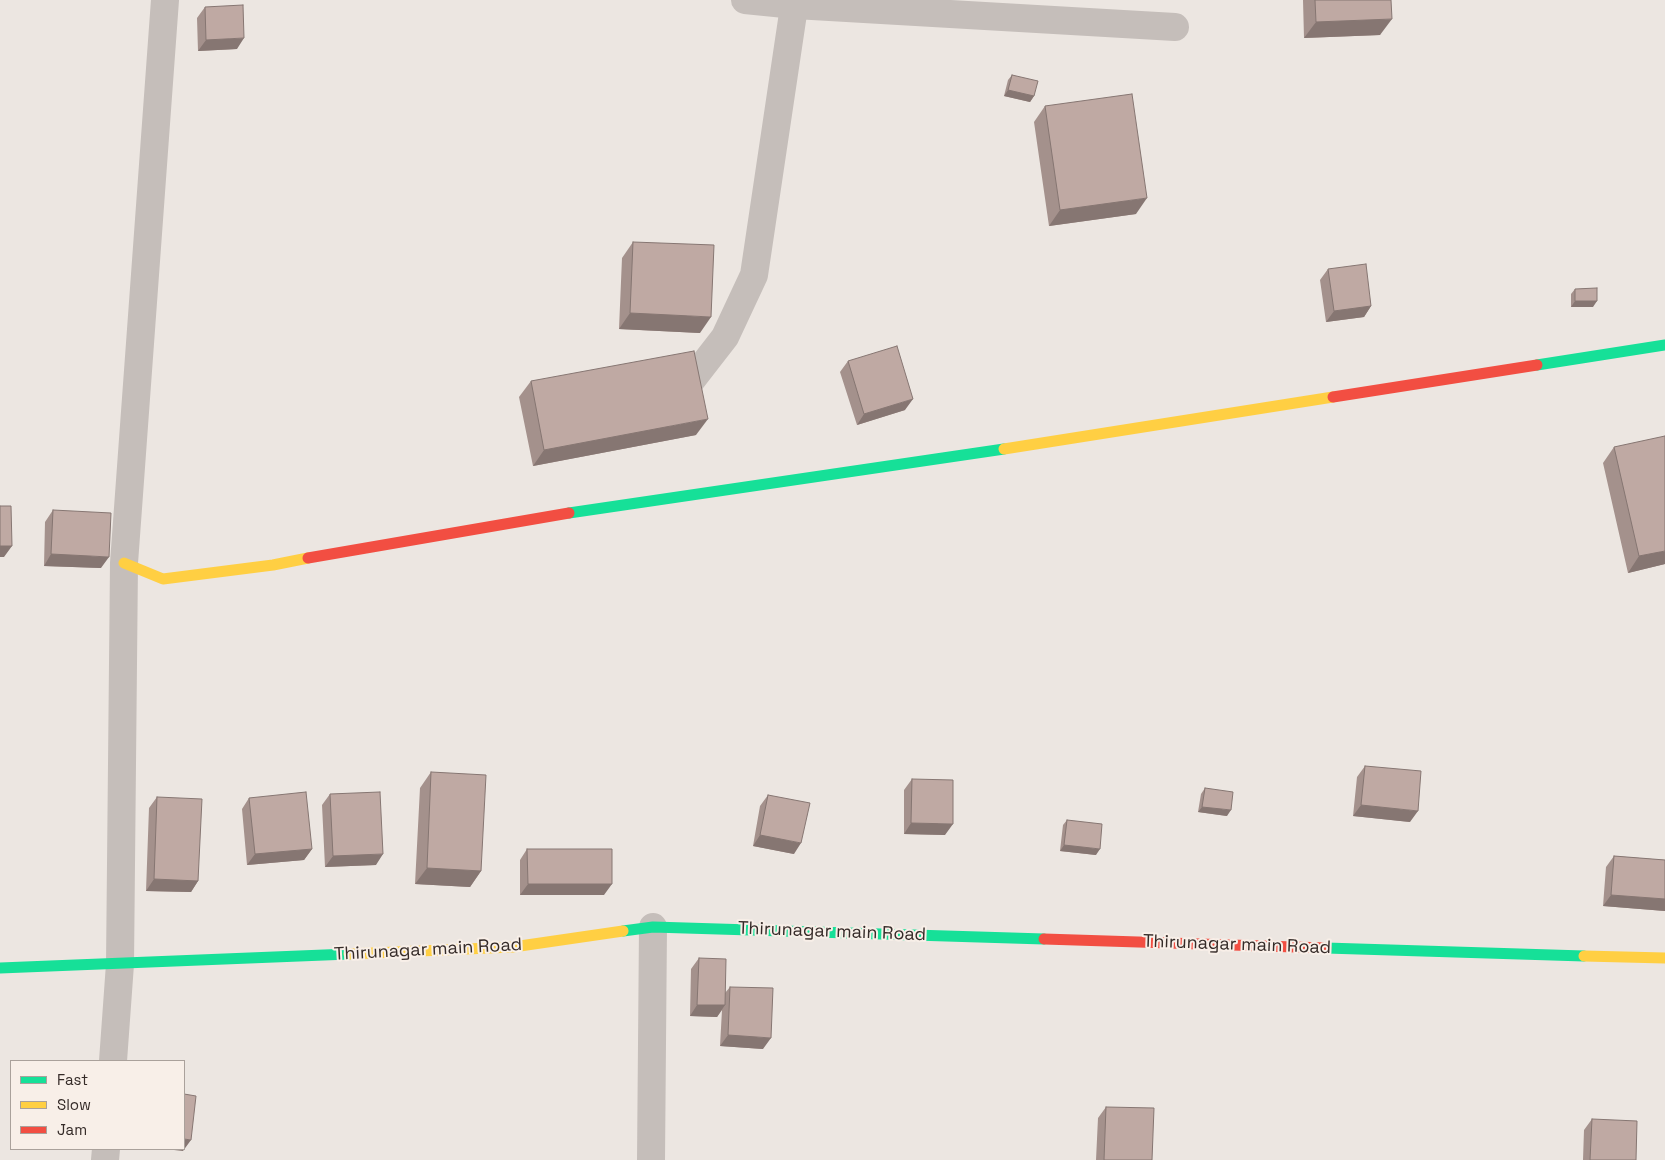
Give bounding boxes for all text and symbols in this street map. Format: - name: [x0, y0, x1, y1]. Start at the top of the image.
- street label: Thirunagar main Road: [737, 918, 927, 946]
- street label: Thirunagar main Road: [1142, 931, 1332, 959]
- street label: Thirunagar main Road: [333, 934, 523, 966]
- legend: [10, 1060, 185, 1150]
- text: Fast: [57, 1070, 88, 1089]
- text: Slow: [57, 1095, 91, 1114]
- text: Jam: [57, 1120, 87, 1139]

